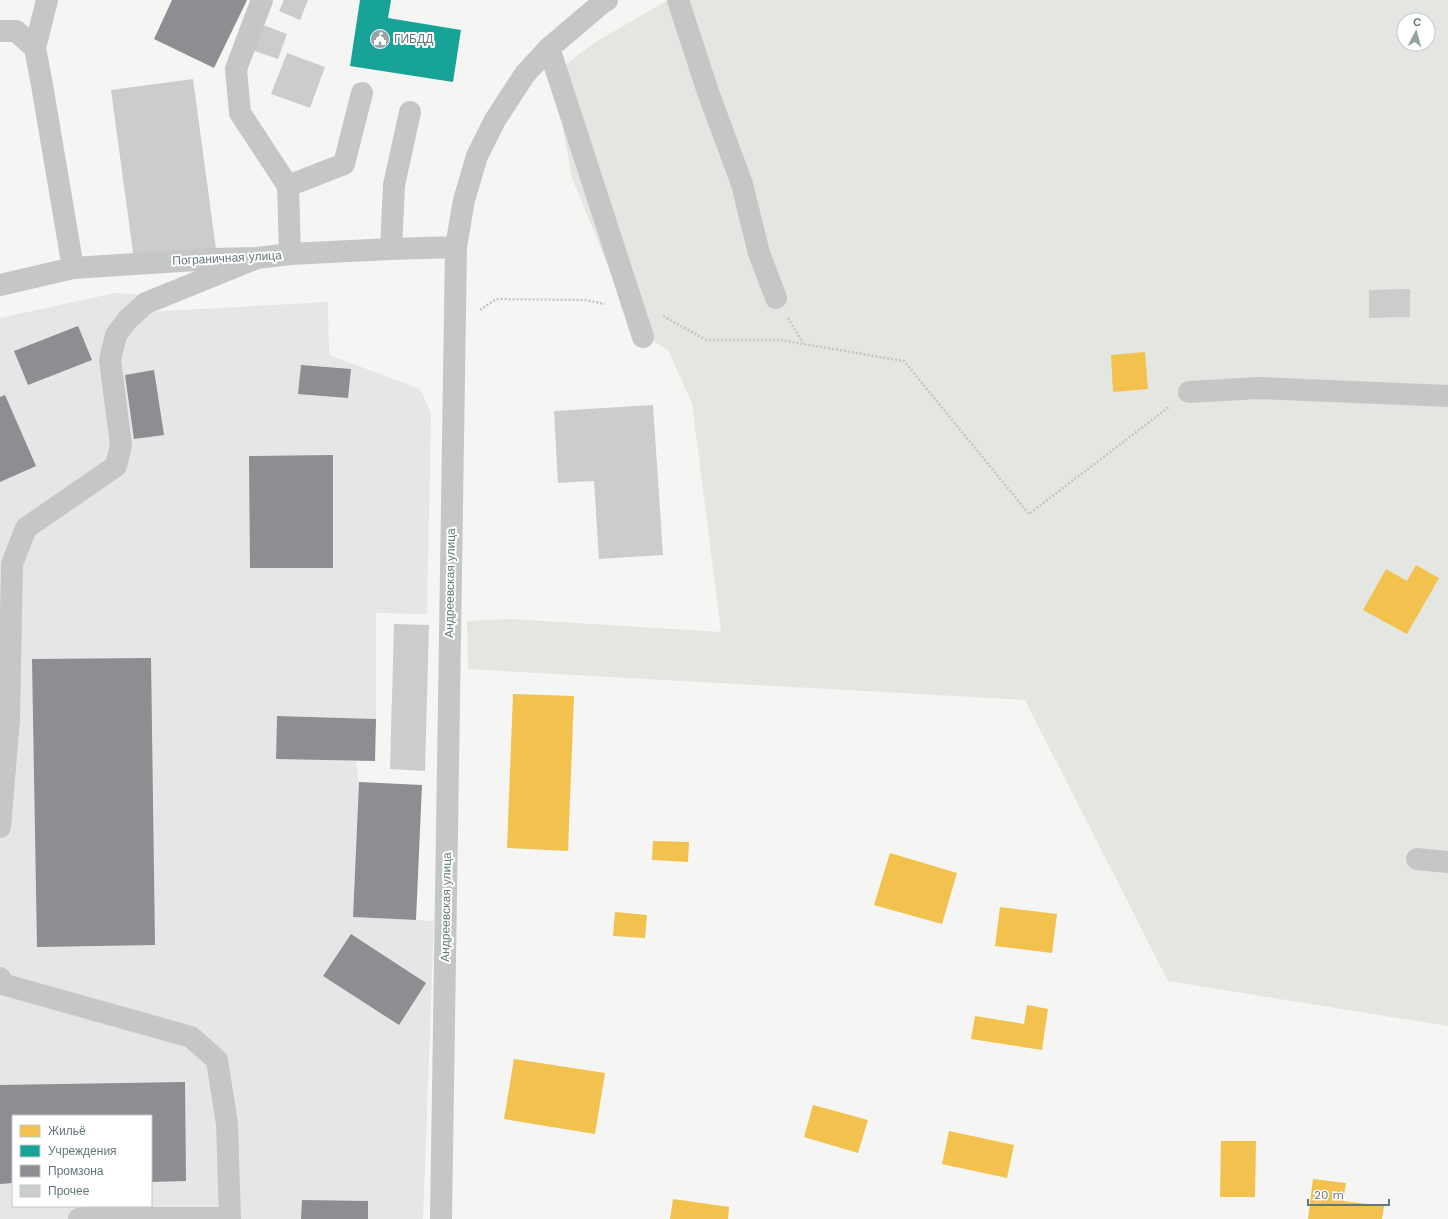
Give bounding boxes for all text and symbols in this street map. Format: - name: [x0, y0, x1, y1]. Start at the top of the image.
- north arrow: [1396, 12, 1436, 52]
- text: С: [1412, 16, 1422, 29]
- public building icon: ГИБДД: [369, 28, 391, 50]
- place label: ГИБДД: [394, 32, 433, 46]
- street label: Пограничная улица: [172, 248, 282, 268]
- street label: Андреевская улица: [442, 528, 458, 638]
- street label: Андреевская улица: [438, 852, 454, 962]
- legend: [12, 1115, 152, 1207]
- text: Жильё: [48, 1124, 86, 1138]
- text: Учреждения: [48, 1144, 117, 1158]
- text: Промзона: [48, 1164, 104, 1178]
- scale bar: [1308, 1181, 1389, 1207]
- text: Прочее: [48, 1184, 90, 1198]
- text: 20 m: [1314, 1188, 1344, 1202]

